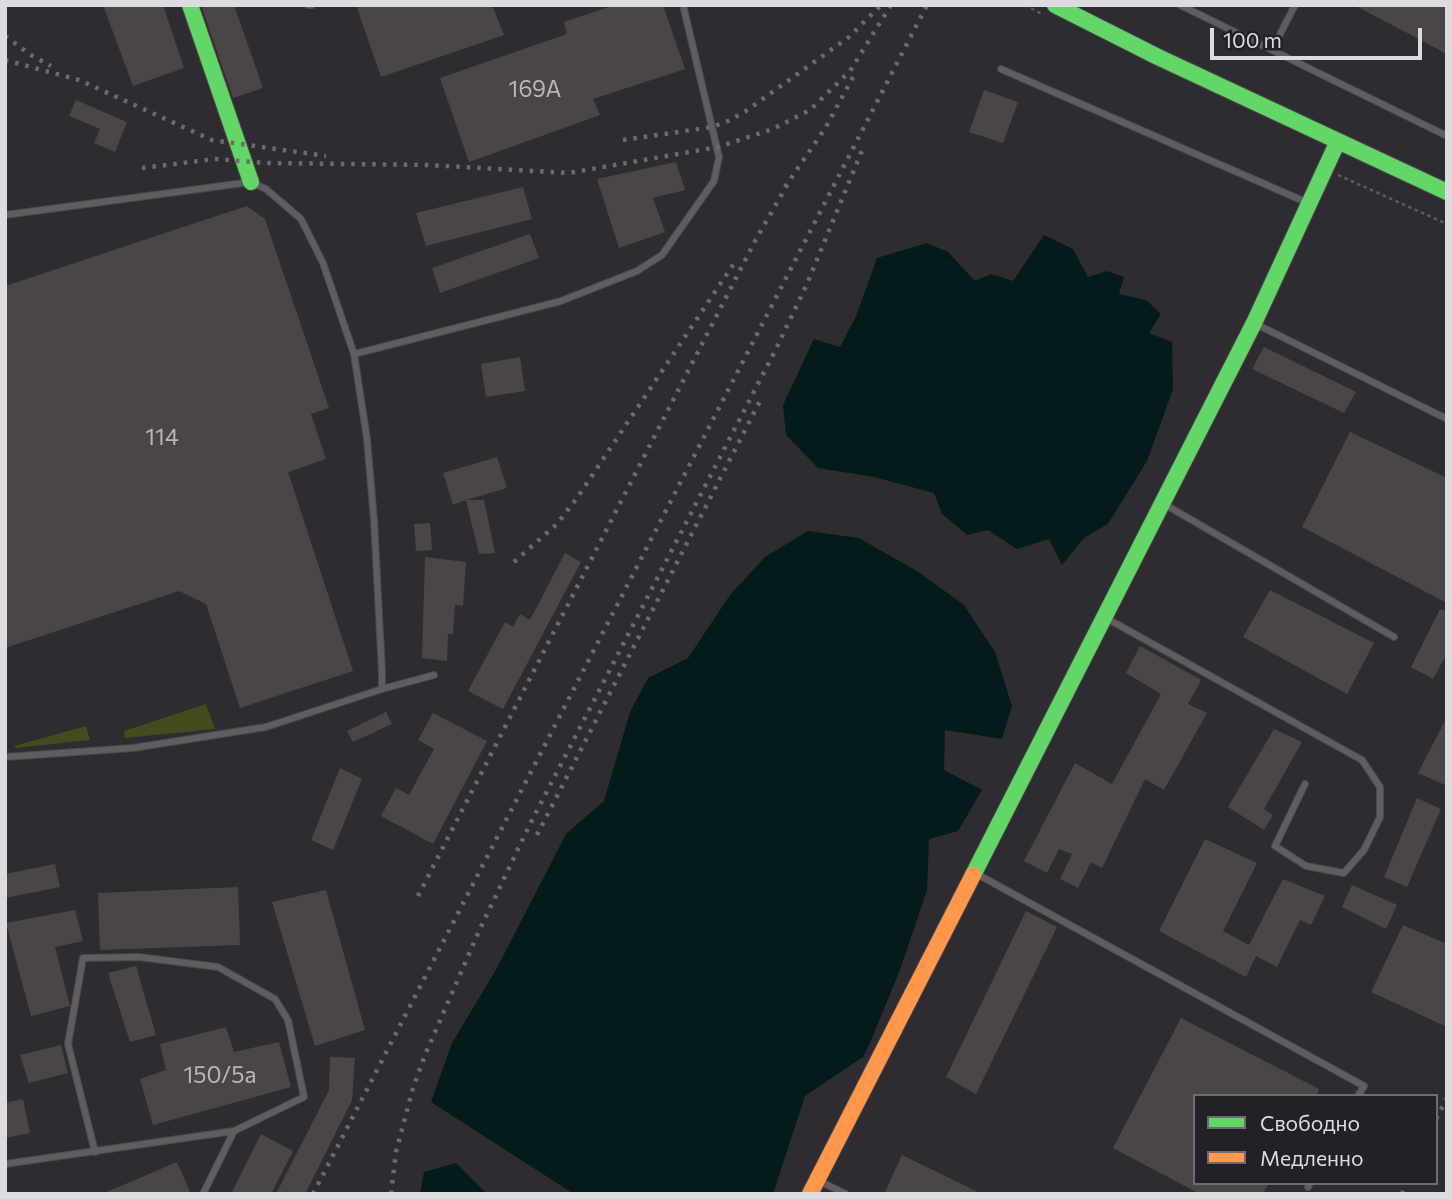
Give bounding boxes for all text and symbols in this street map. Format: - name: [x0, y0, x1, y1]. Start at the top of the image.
- scale bar: [1214, 14, 1426, 58]
- text: 100 m: [1223, 27, 1282, 52]
- house number: 169А: [509, 75, 561, 103]
- house number: 114: [145, 423, 179, 451]
- house number: 150/5а: [184, 1061, 256, 1089]
- legend: [1193, 1094, 1438, 1185]
- text: Свободно: [1260, 1110, 1360, 1135]
- text: Медленно: [1260, 1145, 1364, 1170]

